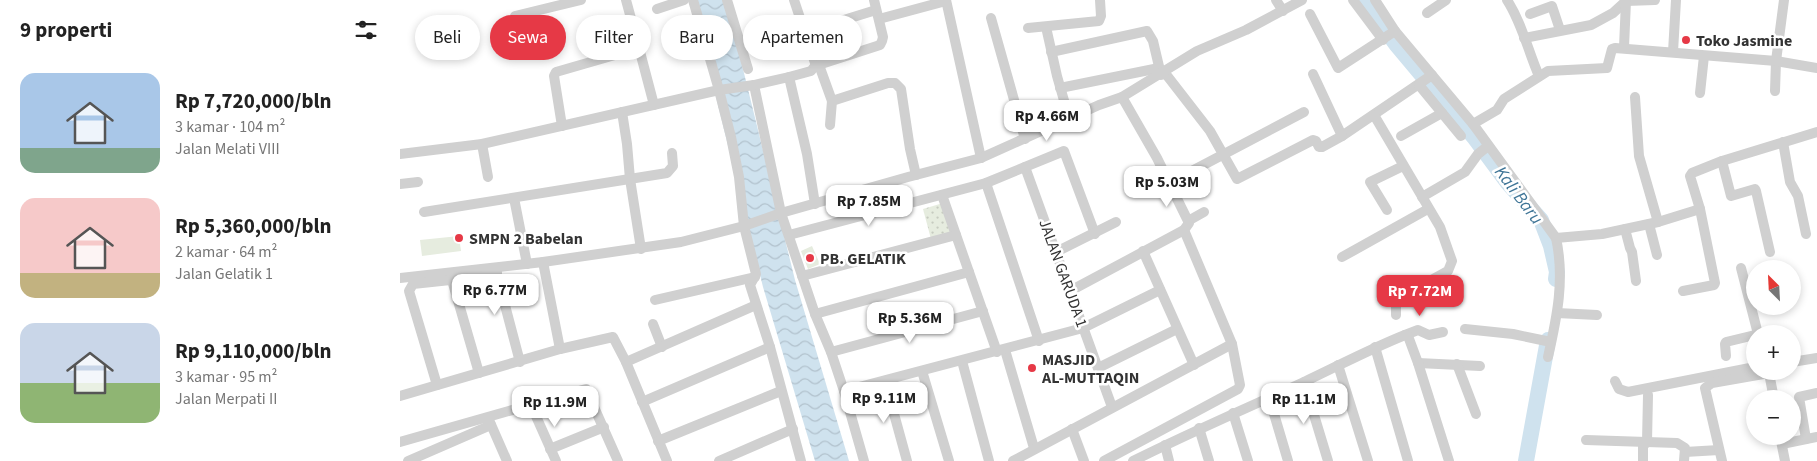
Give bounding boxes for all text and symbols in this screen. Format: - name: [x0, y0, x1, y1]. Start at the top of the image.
- text: 9 properti: [20, 15, 112, 45]
- chip: Beli: [415, 15, 480, 60]
- chip: Sewa: [490, 15, 566, 60]
- chip: Filter: [576, 15, 651, 60]
- chip: Baru: [661, 15, 733, 60]
- chip: Apartemen: [743, 15, 862, 60]
- icon: filters: [352, 16, 380, 44]
- place label: Toko Jasmine: [1696, 30, 1792, 52]
- marker: Toko Jasmine: [1680, 34, 1692, 46]
- text: Rp 7,720,000/bln: [175, 86, 332, 116]
- icon: home: [60, 93, 120, 153]
- pin: Rp 4.66M: [995, 100, 1099, 142]
- text: Rp 4.66M: [1015, 105, 1079, 127]
- text: 3 kamar · 104 m²: [175, 116, 285, 138]
- text: Jalan Melati VIII: [175, 138, 280, 160]
- water label: Kali Baru: [1488, 161, 1549, 230]
- pin: Rp 5.03M: [1115, 166, 1219, 208]
- text: Rp 5.03M: [1135, 171, 1199, 193]
- pin: Rp 7.85M: [817, 184, 921, 227]
- text: Rp 7.85M: [837, 190, 901, 212]
- text: Rp 5,360,000/bln: [175, 211, 332, 241]
- street label: JALAN GARUDA 1: [1033, 216, 1093, 331]
- icon: home: [60, 218, 120, 278]
- place label: SMPN 2 Babelan: [469, 228, 583, 250]
- marker: SMPN 2 Babelan: [453, 232, 465, 244]
- text: 2 kamar · 64 m²: [175, 241, 277, 263]
- place label: PB. GELATIK: [820, 248, 906, 270]
- marker: PB. GELATIK: [804, 252, 816, 264]
- north arrow: [1746, 260, 1801, 315]
- map controls: [1746, 260, 1801, 445]
- text: Jalan Gelatik 1: [175, 263, 273, 285]
- pin: Rp 6.77M: [443, 274, 547, 316]
- pin: Rp 7.72M: [1368, 274, 1472, 317]
- text: Rp 6.77M: [463, 279, 527, 301]
- text: Rp 7.72M: [1388, 280, 1452, 302]
- pin: Rp 5.36M: [858, 302, 962, 344]
- text: Rp 5.36M: [878, 307, 942, 329]
- button: +: [1746, 325, 1801, 380]
- text: Rp 9,110,000/bln: [175, 336, 332, 366]
- icon: home: [60, 343, 120, 403]
- place label: MASJID AL-MUTTAQIN: [1041, 349, 1139, 389]
- marker: MASJID AL-MUTTAQIN: [1026, 362, 1038, 374]
- text: 3 kamar · 95 m²: [175, 366, 277, 388]
- pin: Rp 9.11M: [832, 382, 936, 424]
- pin: Rp 11.1M: [1252, 382, 1356, 425]
- pin: Rp 11.9M: [503, 386, 607, 428]
- text: Rp 9.11M: [852, 387, 916, 409]
- text: Jalan Merpati II: [175, 388, 277, 410]
- text: Rp 11.1M: [1272, 388, 1336, 410]
- button: −: [1746, 390, 1801, 445]
- text: Rp 11.9M: [523, 391, 587, 413]

